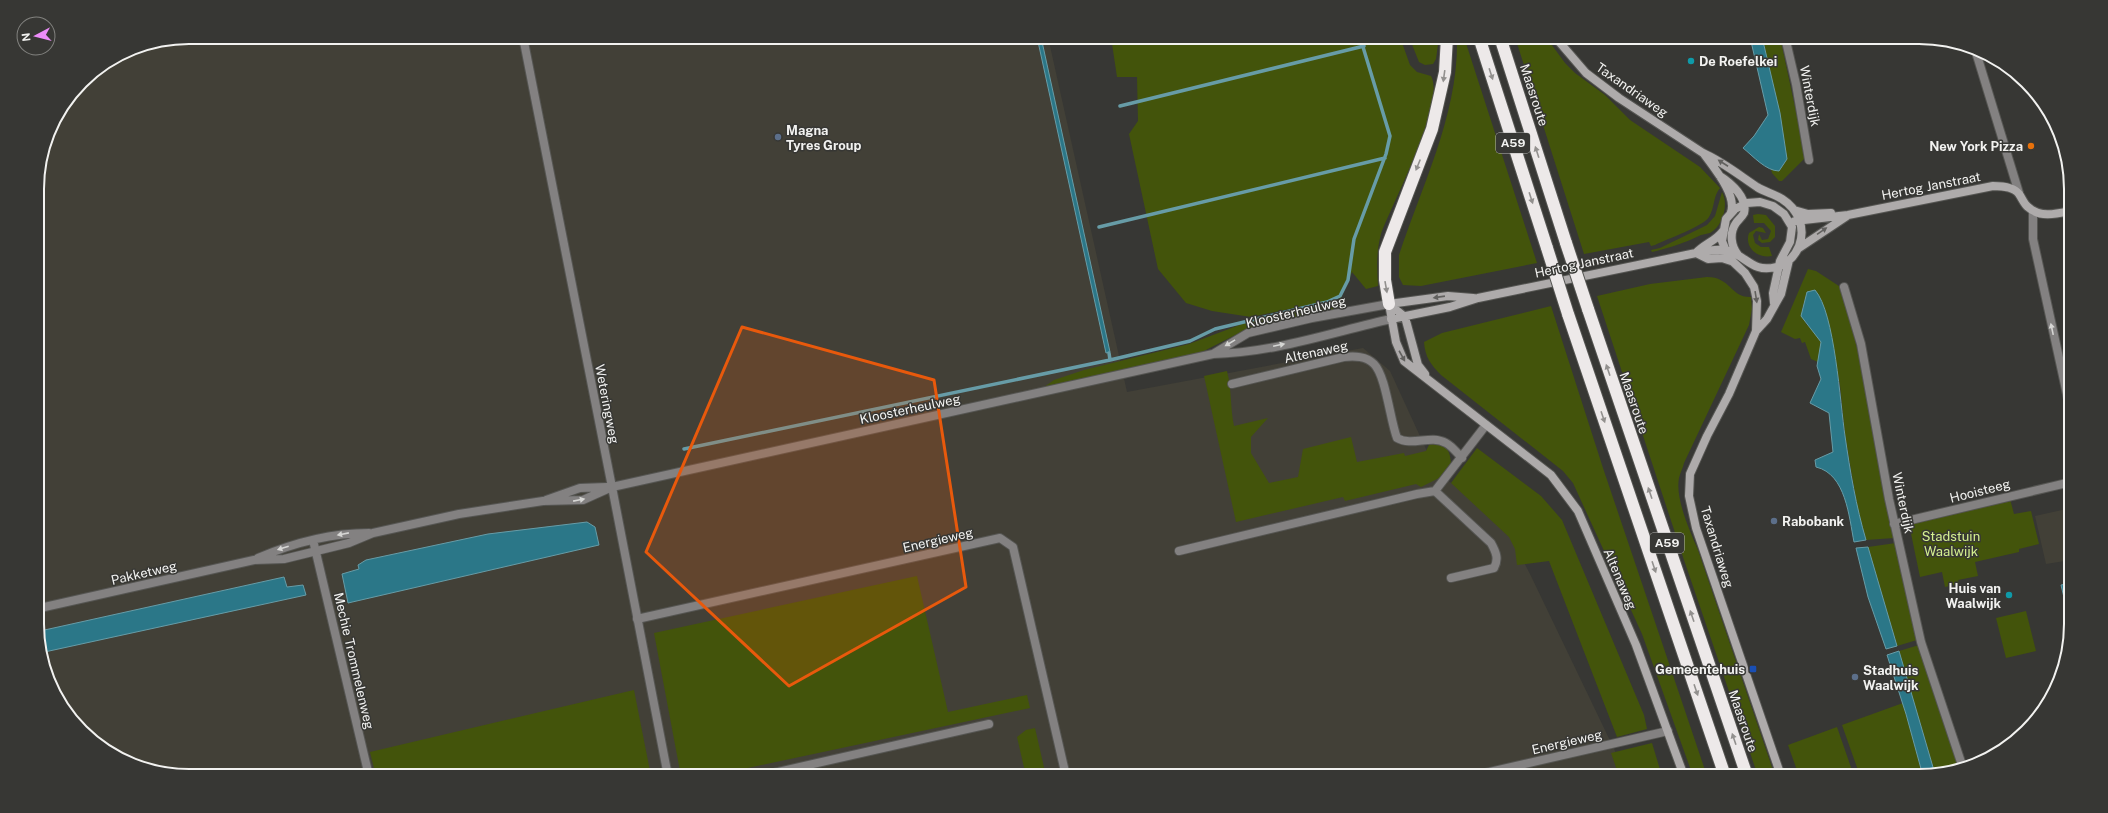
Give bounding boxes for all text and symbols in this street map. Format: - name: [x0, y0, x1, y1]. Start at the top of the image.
- north arrow: [16, 16, 56, 56]
- text: N: [20, 32, 33, 42]
- place label: De Roefelkei: [1699, 54, 1777, 69]
- marker: De Roefelkei: [1686, 56, 1696, 66]
- street label: Taxandriaweg: [1593, 60, 1671, 120]
- street label: Maasroute: [1517, 62, 1551, 128]
- street label: Winterdijk: [1797, 64, 1823, 128]
- one-way arrow: [1488, 68, 1494, 80]
- one-way arrow: [1441, 70, 1447, 82]
- place label: Magna Tyres Group: [786, 123, 862, 153]
- marker: Magna Tyres Group: [773, 132, 783, 142]
- road number: A59: [1496, 133, 1530, 153]
- place label: New York Pizza: [1929, 139, 2023, 154]
- marker: New York Pizza: [2026, 141, 2036, 151]
- one-way arrow: [1534, 146, 1540, 158]
- one-way arrow: [1415, 159, 1421, 171]
- one-way arrow: [1718, 159, 1728, 167]
- street label: Hertog Janstraat: [1880, 169, 1982, 203]
- one-way arrow: [1528, 192, 1534, 204]
- one-way arrow: [1817, 227, 1828, 235]
- street label: Hertog Janstraat: [1533, 245, 1635, 281]
- one-way arrow: [1383, 281, 1389, 293]
- one-way arrow: [1754, 291, 1760, 303]
- street label: Kloosterheulweg: [1244, 293, 1348, 331]
- one-way arrow: [1433, 294, 1445, 300]
- one-way arrow: [2048, 323, 2054, 335]
- street label: Altenaweg: [1283, 338, 1349, 366]
- one-way arrow: [1224, 340, 1236, 347]
- one-way arrow: [1273, 341, 1285, 347]
- one-way arrow: [1399, 350, 1405, 362]
- street label: Weteringweg: [592, 363, 622, 445]
- one-way arrow: [1605, 363, 1611, 375]
- street label: Maasroute: [1616, 370, 1652, 436]
- street label: Kloosterheulweg: [858, 391, 962, 427]
- one-way arrow: [1600, 411, 1606, 423]
- street label: Winterdijk: [1889, 471, 1917, 535]
- street label: Hooisteeg: [1948, 476, 2012, 506]
- one-way arrow: [1647, 486, 1653, 498]
- one-way arrow: [572, 497, 585, 503]
- street label: Taxandriaweg: [1698, 505, 1736, 589]
- place label: Rabobank: [1782, 514, 1845, 529]
- marker: Rabobank: [1769, 516, 1779, 526]
- street label: Energieweg: [901, 525, 975, 555]
- park label: Stadstuin Waalwijk: [1922, 529, 1980, 559]
- one-way arrow: [337, 531, 349, 537]
- road number: A59: [1650, 533, 1684, 553]
- one-way arrow: [277, 545, 289, 551]
- street label: Altenaweg: [1600, 546, 1640, 612]
- street label: Pakketweg: [110, 558, 178, 588]
- one-way arrow: [1651, 561, 1657, 573]
- place label: Huis van Waalwijk: [1945, 581, 2001, 611]
- marker: Huis van Waalwijk: [2004, 590, 2014, 600]
- street label: Mechie Trommelenweg: [331, 591, 377, 731]
- one-way arrow: [1689, 609, 1695, 621]
- place label: Gemeentehuis: [1655, 662, 1745, 677]
- place label: Stadhuis Waalwijk: [1863, 663, 1919, 693]
- marker: Gemeentehuis: [1748, 664, 1758, 674]
- marker: Stadhuis Waalwijk: [1850, 672, 1860, 682]
- one-way arrow: [1693, 684, 1699, 696]
- street label: Maasroute: [1725, 688, 1761, 754]
- street label: Energieweg: [1530, 727, 1604, 757]
- one-way arrow: [1731, 732, 1737, 744]

